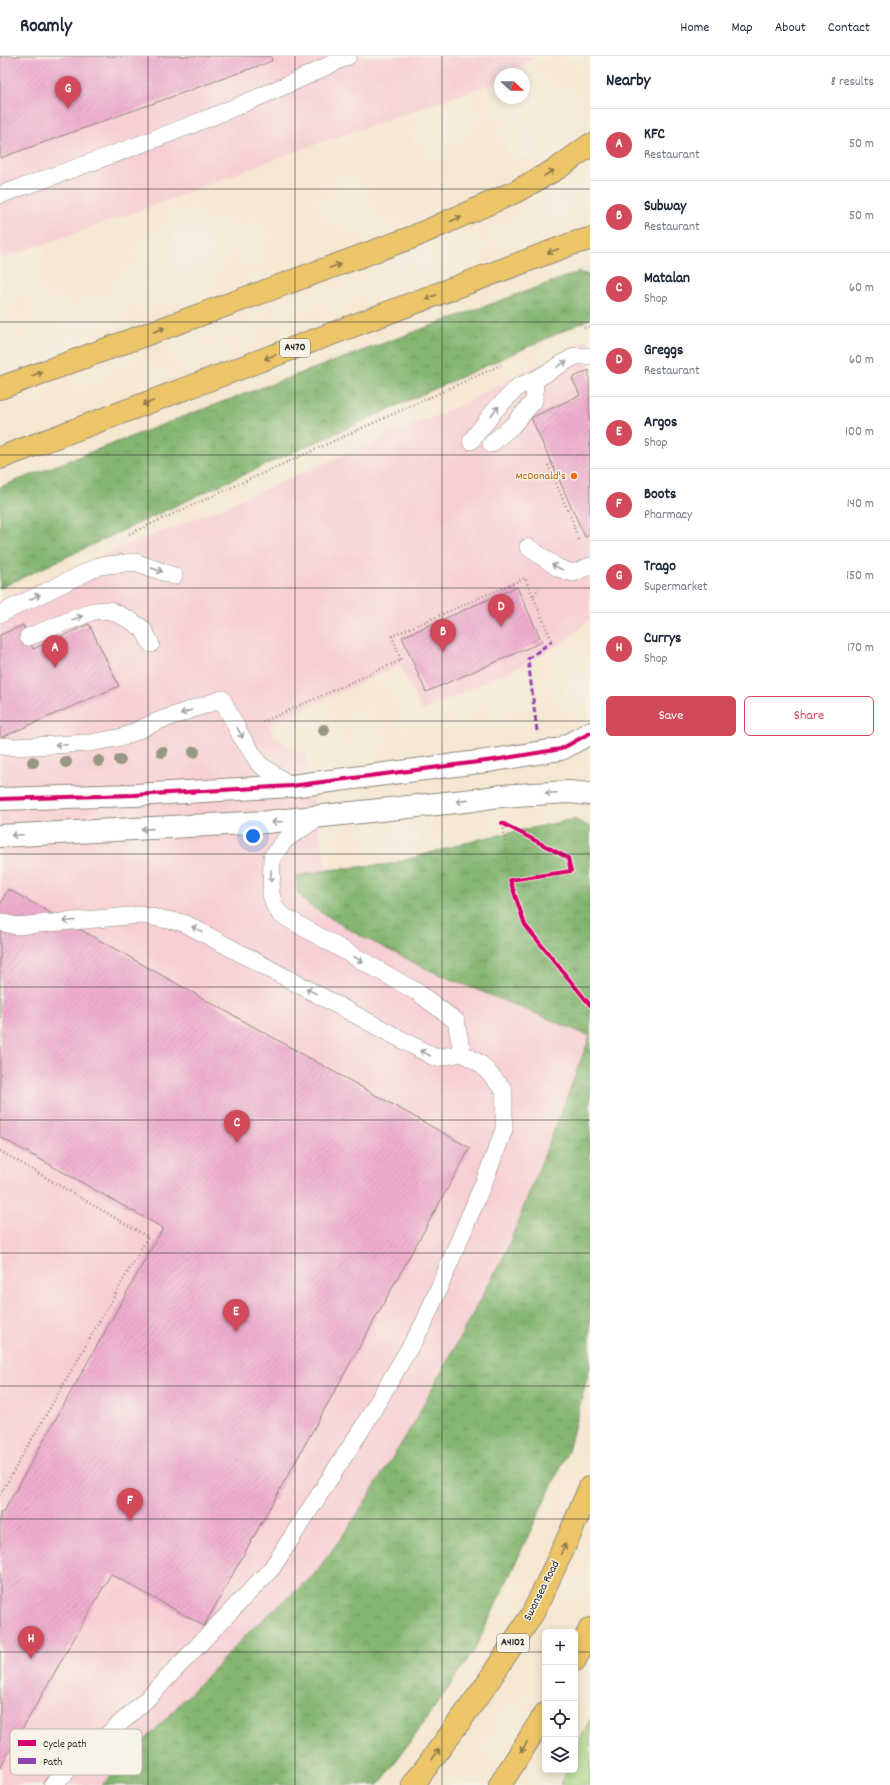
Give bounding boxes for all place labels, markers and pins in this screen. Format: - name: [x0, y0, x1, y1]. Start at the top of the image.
- pin: G: [55, 76, 81, 109]
- place label: McDonald's: [516, 468, 566, 485]
- marker: McDonald's: [569, 471, 579, 481]
- pin: D: [488, 594, 514, 627]
- pin: B: [430, 619, 456, 652]
- pin: A: [42, 635, 68, 668]
- pin: C: [224, 1110, 250, 1143]
- pin: E: [223, 1299, 249, 1332]
- pin: F: [117, 1488, 143, 1521]
- pin: H: [18, 1626, 44, 1659]

